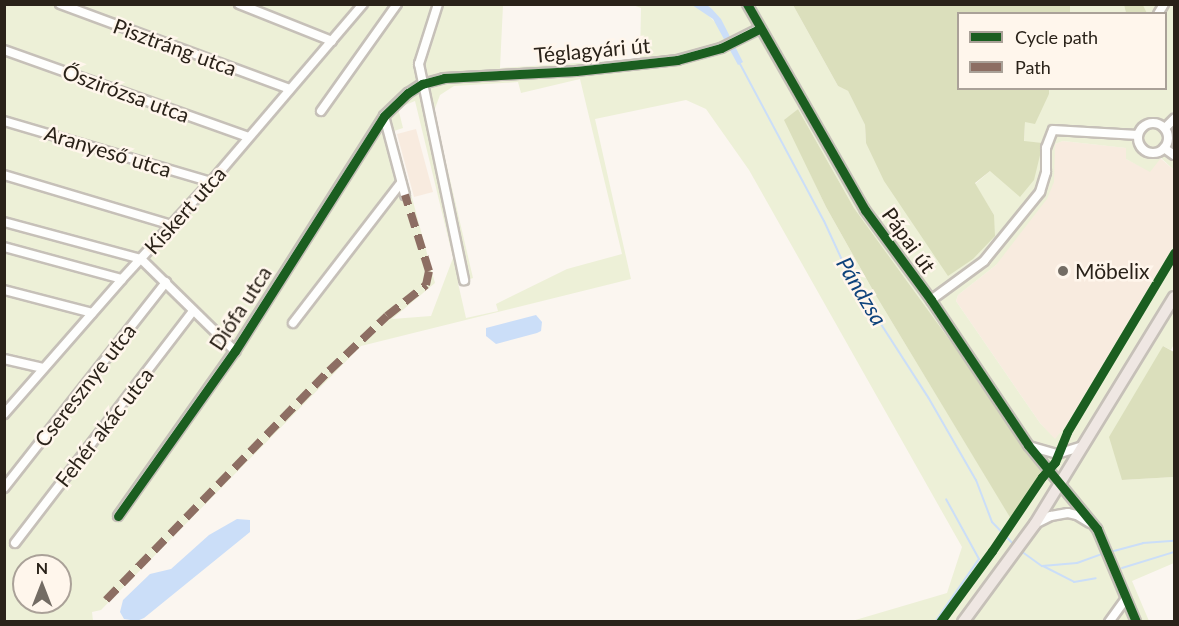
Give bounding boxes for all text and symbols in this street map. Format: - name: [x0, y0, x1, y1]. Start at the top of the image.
- legend: [957, 12, 1167, 90]
- street label: Pisztráng utca: [110, 13, 240, 81]
- text: Cycle path: [1015, 26, 1098, 48]
- street label: Téglagyári út: [533, 32, 651, 68]
- text: Path: [1015, 56, 1051, 78]
- street label: Őszirózsa utca: [59, 58, 193, 128]
- street label: Aranyeső utca: [42, 120, 174, 182]
- street label: Kiskert utca: [139, 161, 231, 259]
- street label: Pápai út: [877, 202, 941, 278]
- water label: Pándzsa: [831, 252, 893, 330]
- place label: Möbelix: [1075, 258, 1149, 284]
- street label: Diófa utca: [203, 261, 277, 355]
- marker: Möbelix: [1056, 264, 1070, 278]
- street label: Cseresznye utca: [29, 318, 141, 452]
- street label: Fehér akác utca: [50, 362, 158, 492]
- north arrow: [12, 554, 72, 614]
- text: N: [36, 558, 48, 577]

